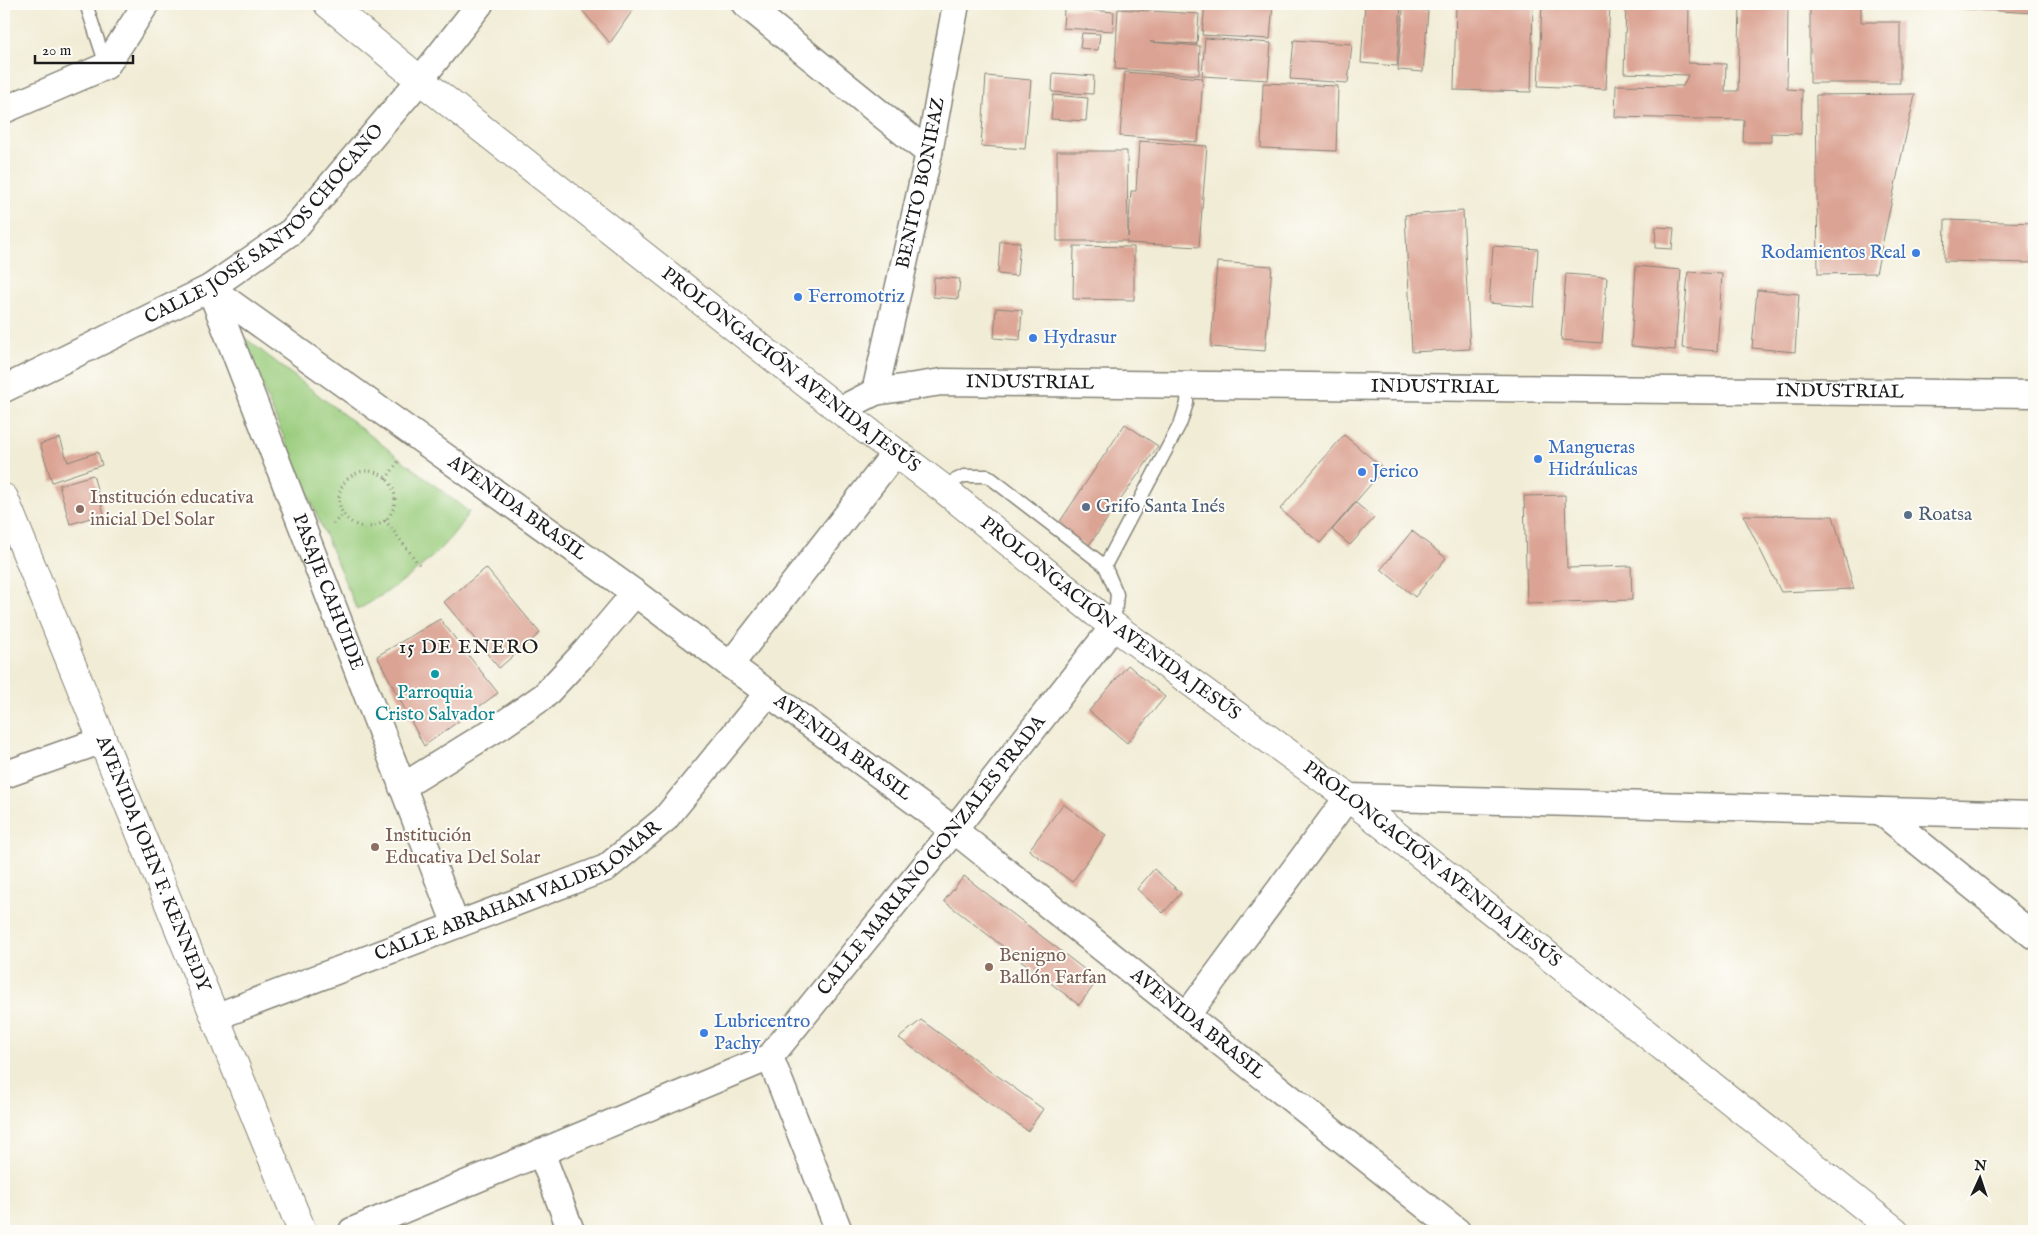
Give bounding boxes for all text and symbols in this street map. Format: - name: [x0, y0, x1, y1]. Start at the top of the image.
- scale bar: [35, 32, 132, 64]
- text: 20 m: [42, 41, 72, 60]
- street label: BENITO BONIFAZ: [891, 95, 951, 271]
- street label: CALLE JOSÉ SANTOS CHOCANO: [141, 119, 390, 330]
- place label: Rodamientos Real: [1761, 241, 1907, 265]
- marker: Rodamientos Real: [1910, 247, 1922, 259]
- street label: PROLONGACIÓN AVENIDA JESÚS: [656, 262, 925, 479]
- place label: Ferromotriz: [808, 285, 905, 309]
- marker: Ferromotriz: [792, 291, 804, 303]
- place label: Hydrasur: [1043, 326, 1117, 350]
- marker: Hydrasur: [1027, 332, 1039, 344]
- street label: INDUSTRIAL: [966, 370, 1095, 396]
- street label: INDUSTRIAL: [1371, 375, 1500, 400]
- street label: INDUSTRIAL: [1776, 379, 1905, 405]
- place label: Mangueras Hidráulicas: [1548, 436, 1638, 482]
- street label: AVENIDA BRASIL: [442, 450, 592, 567]
- marker: Mangueras Hidráulicas: [1532, 453, 1544, 465]
- place label: Jerico: [1370, 460, 1418, 484]
- marker: Jerico: [1356, 466, 1368, 478]
- place label: Institución educativa inicial Del Solar: [90, 486, 254, 532]
- place label: Grifo Santa Inés: [1096, 495, 1225, 519]
- marker: Grifo Santa Inés: [1080, 501, 1092, 513]
- marker: Institución educativa inicial Del Solar: [74, 503, 86, 515]
- place label: Roatsa: [1918, 503, 1973, 527]
- marker: Roatsa: [1902, 509, 1914, 521]
- street label: PASAJE CAHUIDE: [286, 510, 368, 674]
- street label: PROLONGACIÓN AVENIDA JESÚS: [975, 512, 1245, 726]
- district label: 15 DE ENERO: [399, 635, 539, 660]
- marker: Parroquia Cristo Salvador: [429, 668, 441, 680]
- place label: Parroquia Cristo Salvador: [375, 681, 495, 727]
- street label: AVENIDA BRASIL: [768, 689, 916, 807]
- street label: CALLE MARIANO GONZALES PRADA: [812, 710, 1052, 1001]
- street label: AVENIDA JOHN F. KENNEDY: [90, 731, 216, 996]
- street label: PROLONGACIÓN AVENIDA JESÚS: [1298, 756, 1566, 973]
- street label: CALLE ABRAHAM VALDELOMAR: [371, 815, 666, 967]
- place label: Institución Educativa Del Solar: [385, 824, 540, 870]
- marker: Institución Educativa Del Solar: [369, 841, 381, 853]
- place label: Benigno Ballón Farfan: [999, 944, 1107, 990]
- marker: Benigno Ballón Farfan: [983, 961, 995, 973]
- street label: AVENIDA BRASIL: [1125, 963, 1270, 1085]
- place label: Lubricentro Pachy: [714, 1010, 810, 1056]
- marker: Lubricentro Pachy: [698, 1027, 710, 1039]
- north arrow: [1956, 1152, 2006, 1202]
- text: N: [1973, 1157, 1987, 1175]

